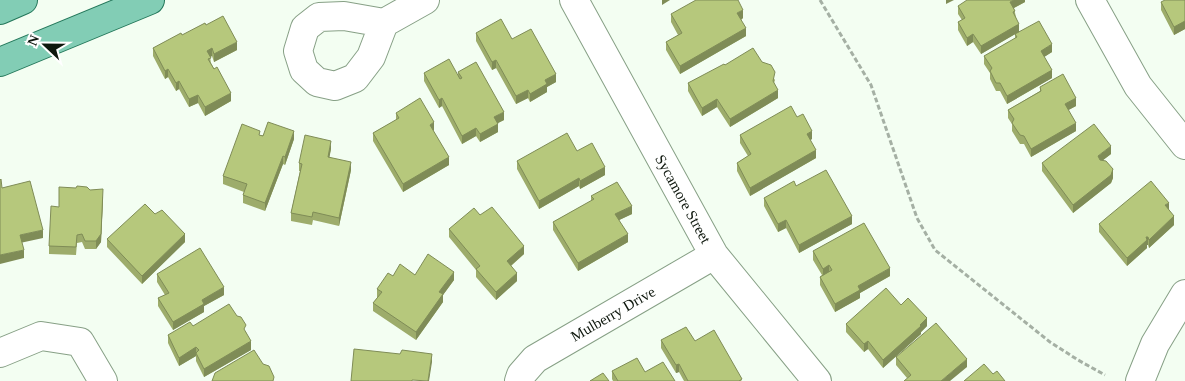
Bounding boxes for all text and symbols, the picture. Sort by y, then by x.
north arrow [20,20,70,70]
text: N [25,33,42,48]
street label: Sycamore Street [652,152,714,247]
street label: Mulberry Drive [568,283,658,345]

